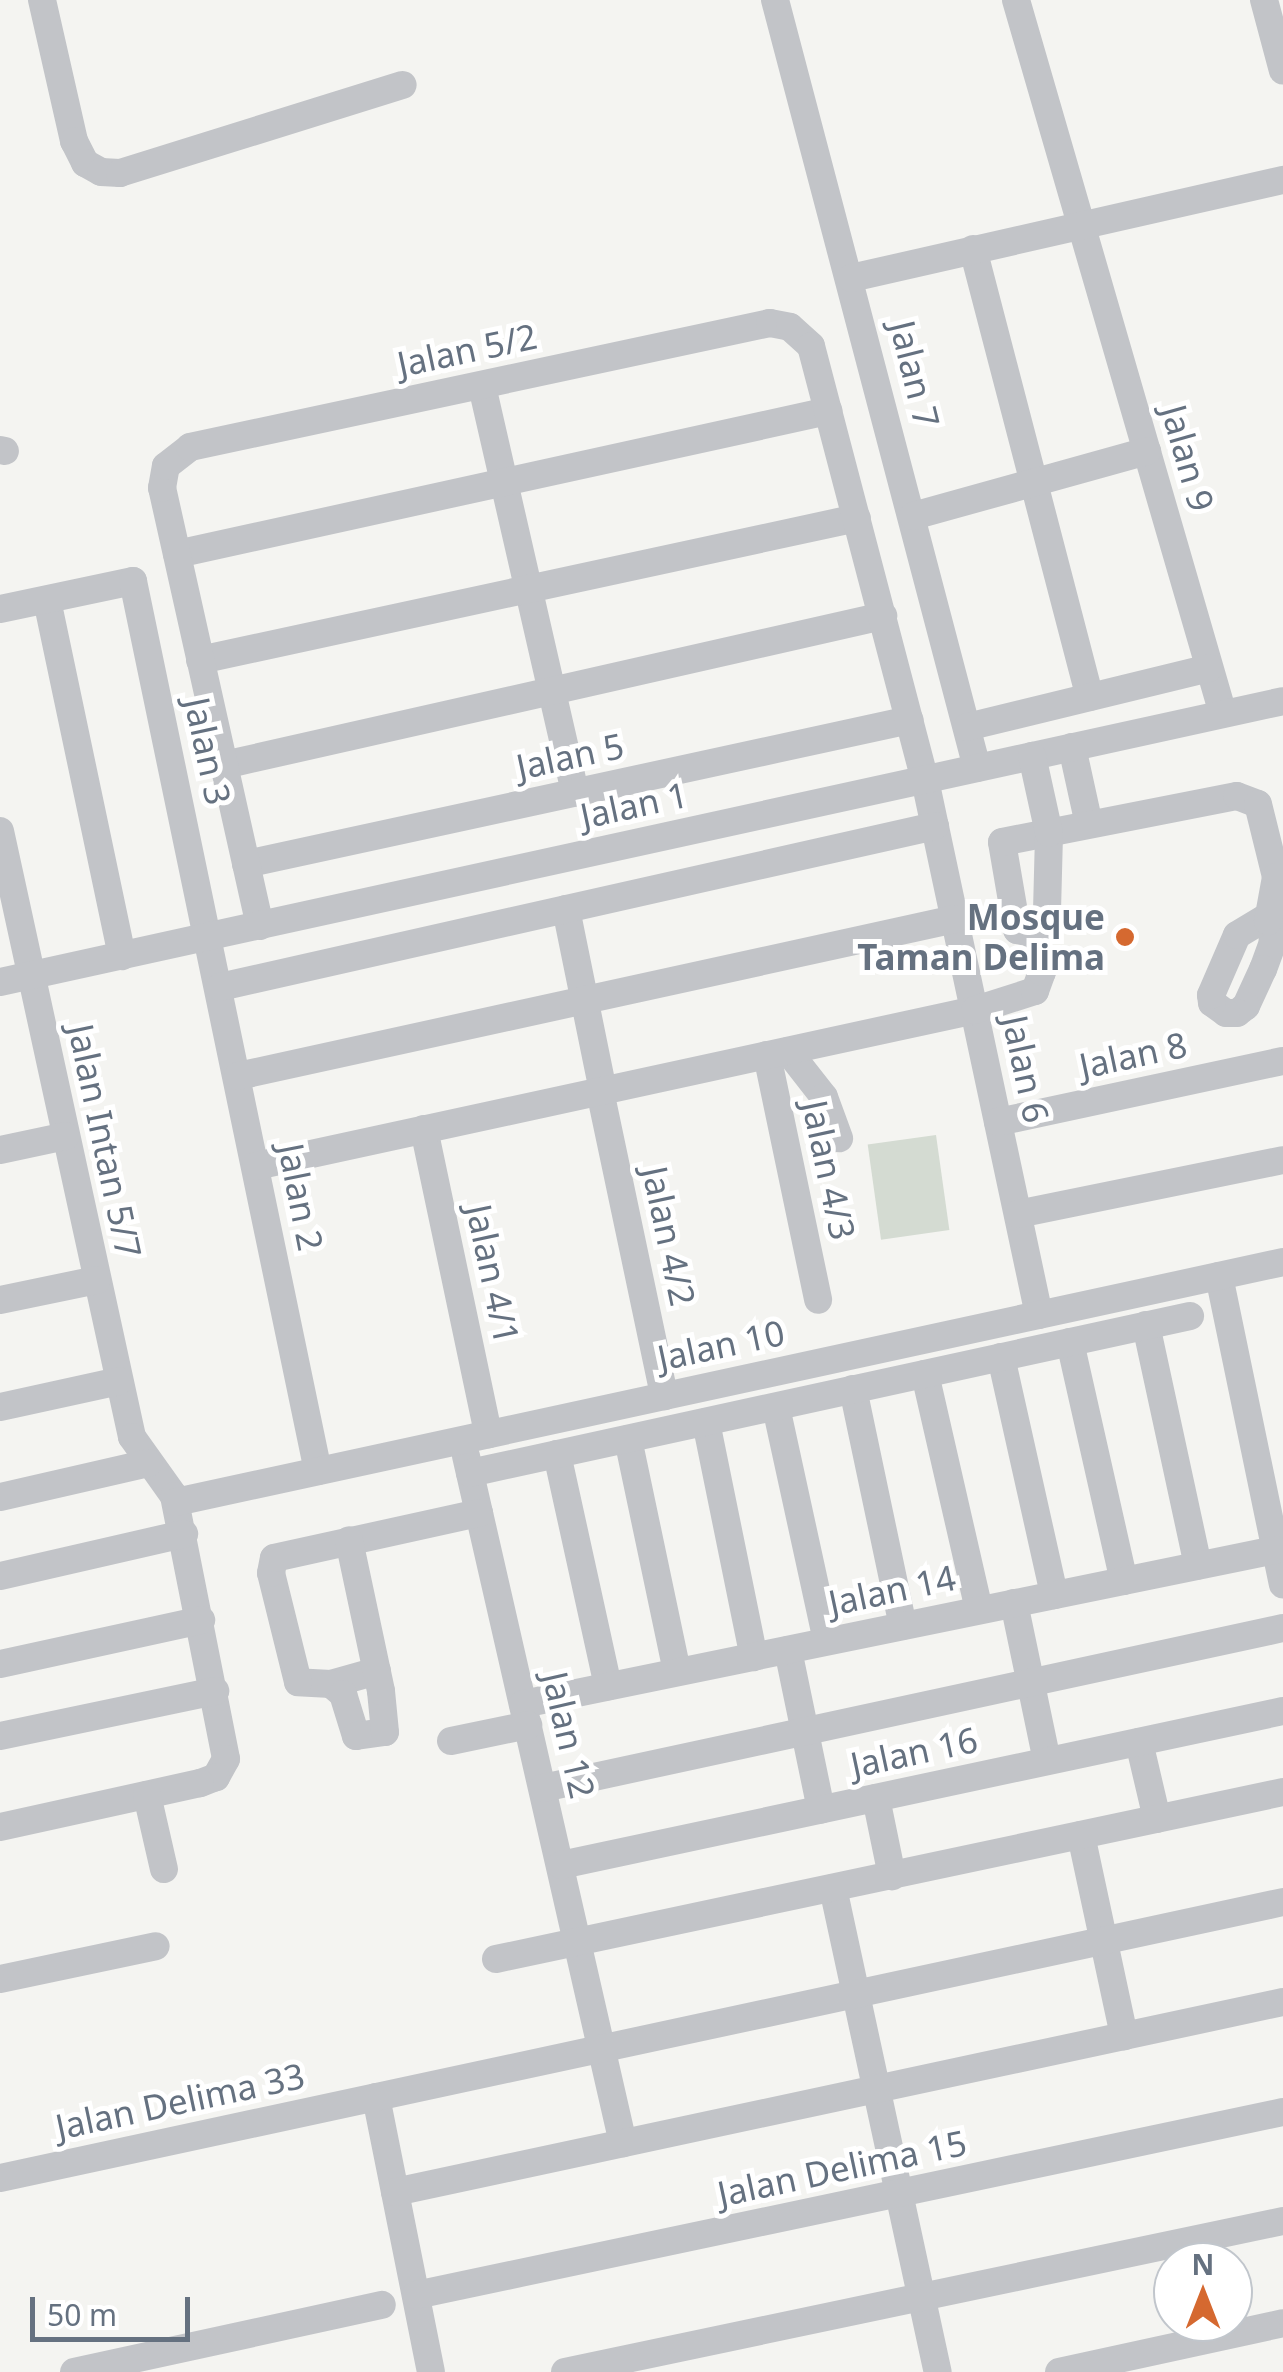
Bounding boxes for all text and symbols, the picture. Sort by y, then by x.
street label: Jalan 5/2 [393,315,541,385]
street label: Jalan 7 [881,316,949,432]
street label: Jalan 9 [1153,400,1223,516]
street label: Jalan 3 [176,694,240,808]
street label: Jalan 5 [513,724,627,788]
street label: Jalan 1 [577,773,691,837]
place label: Mosque Taman Delima [857,896,1105,978]
marker: Mosque Taman Delima [1114,926,1136,948]
street label: Jalan 6 [994,1012,1058,1126]
street label: Jalan Intan 5/7 [60,1020,150,1262]
street label: Jalan 8 [1076,1023,1190,1087]
street label: Jalan 4/3 [794,1096,864,1244]
street label: Jalan 2 [270,1140,332,1254]
street label: Jalan 4/2 [634,1162,704,1310]
street label: Jalan 4/1 [458,1200,528,1348]
street label: Jalan 10 [654,1311,788,1379]
street label: Jalan 14 [825,1556,959,1624]
street label: Jalan 12 [534,1668,604,1802]
street label: Jalan 16 [847,1718,981,1786]
street label: Jalan Delima 33 [52,2054,308,2148]
street label: Jalan Delima 15 [714,2121,970,2215]
north arrow [1153,2242,1253,2342]
text: N [1192,2245,1214,2283]
scale bar [35,2277,195,2339]
text: 50 m [47,2294,117,2335]

